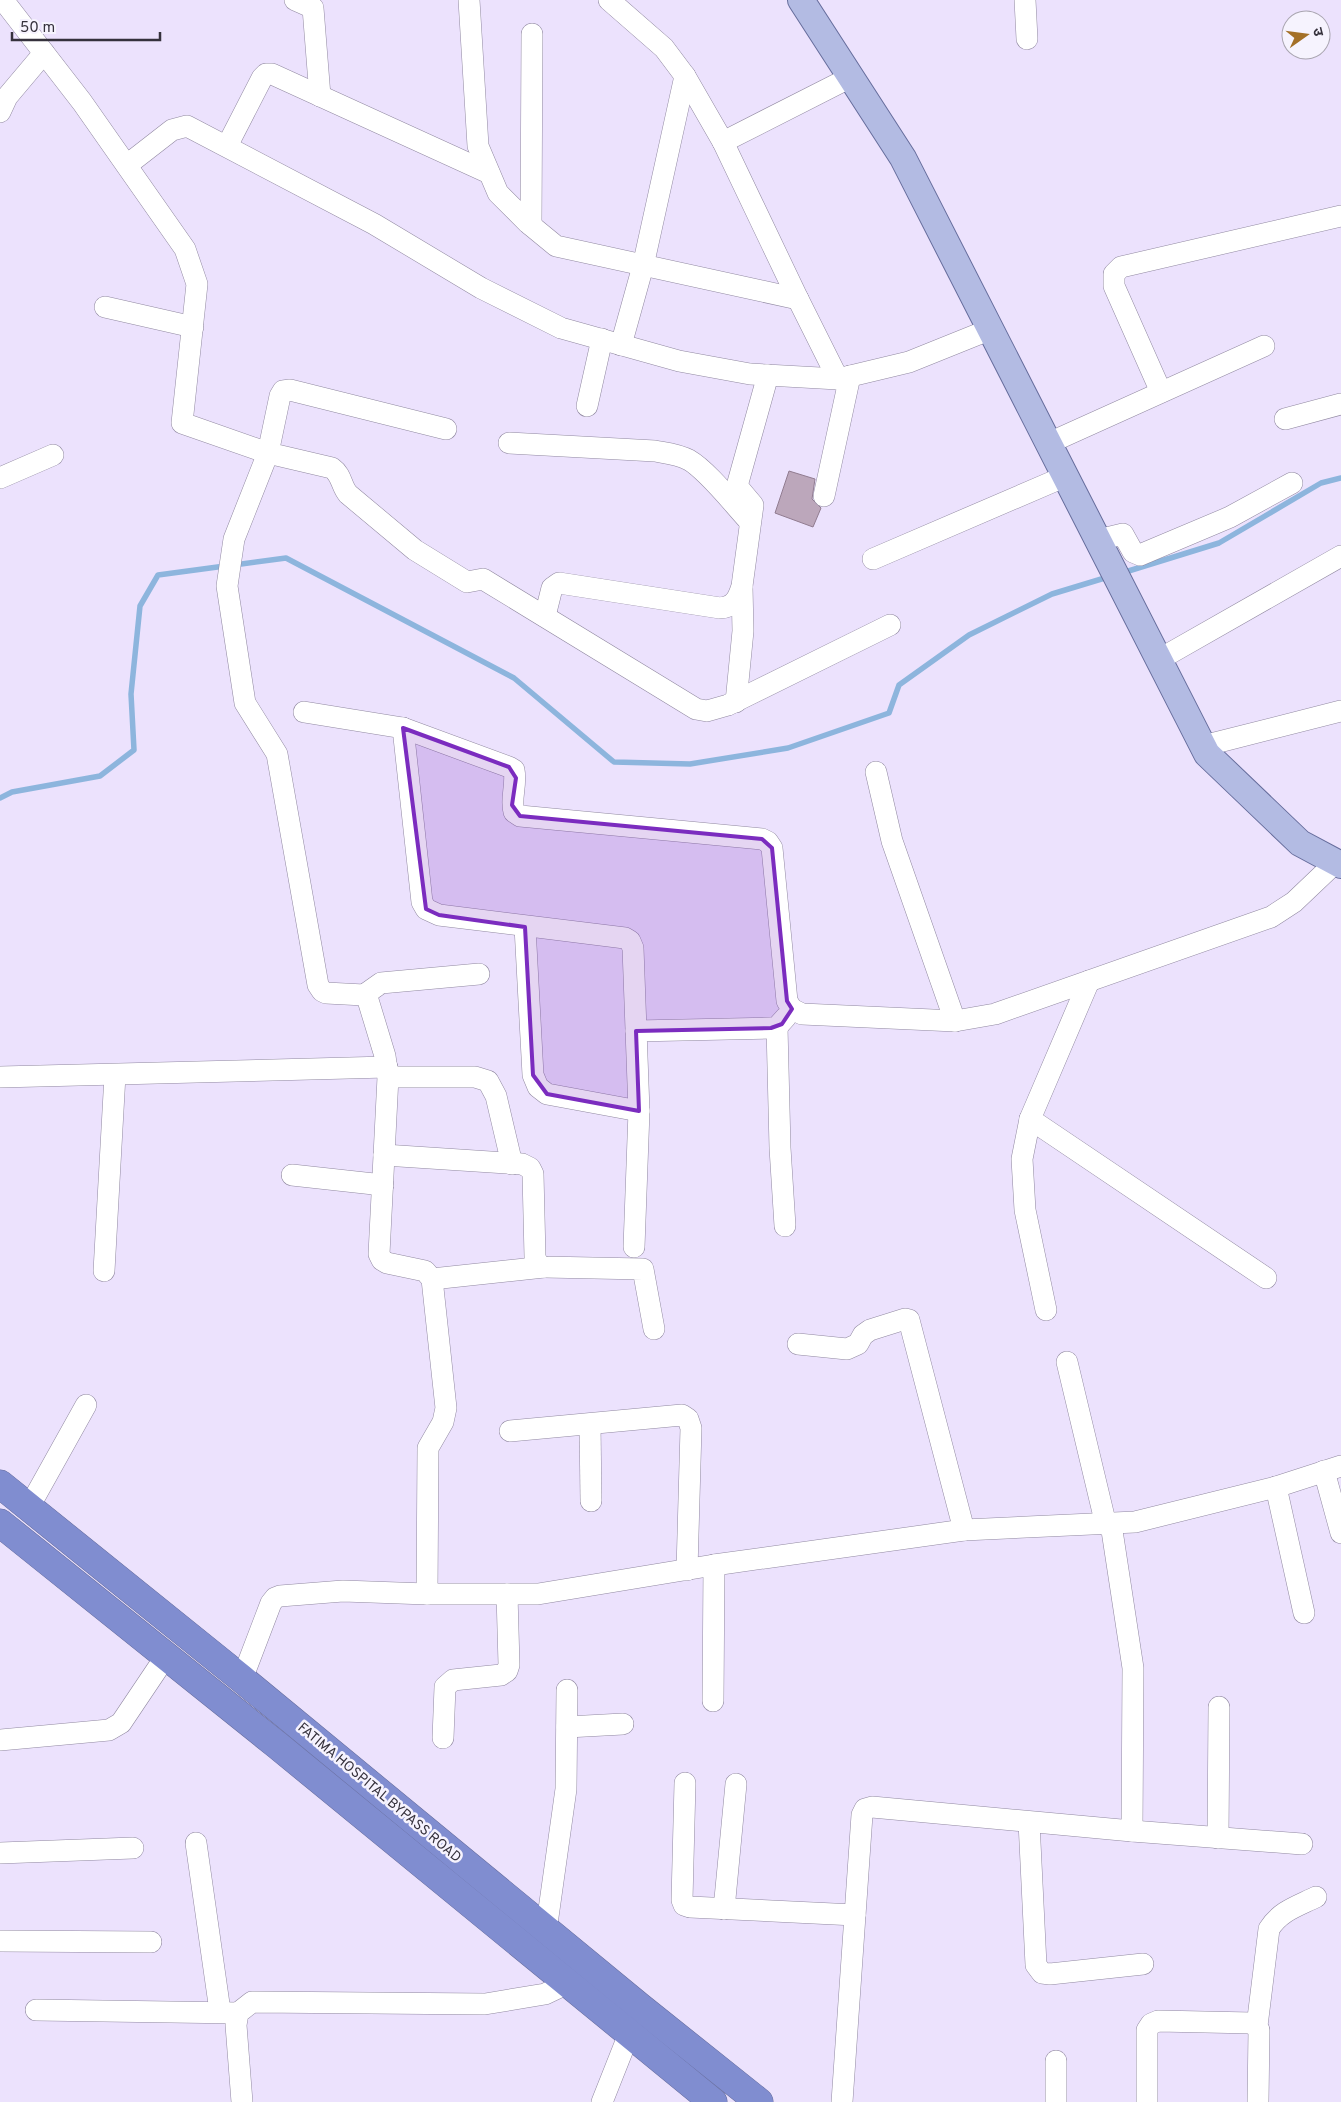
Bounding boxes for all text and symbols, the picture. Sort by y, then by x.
scale bar [12,10,160,42]
north arrow [1281,10,1331,60]
text: 50 m [20,19,55,38]
text: उ [1308,26,1327,39]
street label: FATIMA HOSPITAL BYPASS ROAD [294,1720,464,1866]

